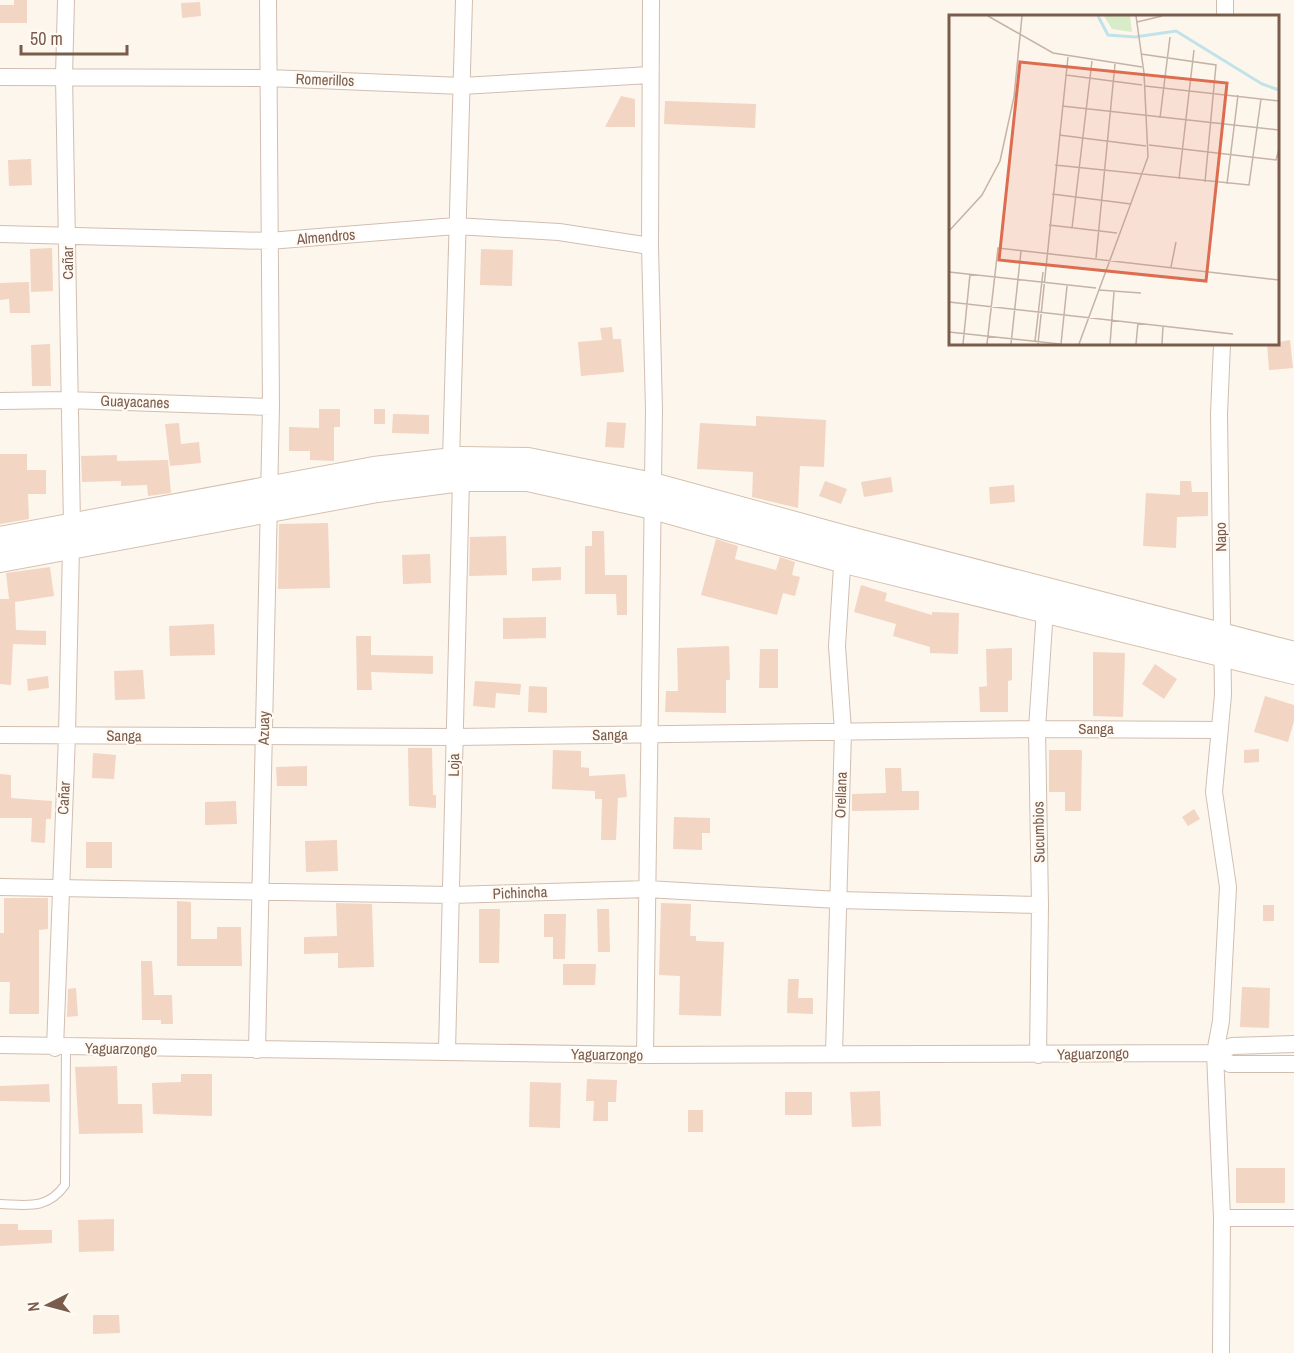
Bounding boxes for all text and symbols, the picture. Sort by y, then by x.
inset map [949,15,1279,345]
scale bar [21,18,128,56]
text: 50 m [30,26,63,51]
street label: Romerillos [295,68,355,91]
street label: Almendros [295,223,356,250]
street label: Cañar [57,246,78,280]
street label: Guayacanes [100,390,170,413]
street label: Napo [1210,522,1231,552]
street label: Azuay [253,710,274,746]
street label: Sanga [1078,718,1114,739]
street label: Sanga [592,724,628,745]
street label: Sanga [106,725,142,746]
street label: Loja [443,753,464,777]
street label: Orellana [829,771,852,819]
street label: Cañar [52,781,75,815]
street label: Sucumbios [1027,801,1050,863]
street label: Pichincha [492,881,548,904]
street label: Yaguarzongo [85,1037,157,1060]
street label: Yaguarzongo [1057,1042,1129,1065]
street label: Yaguarzongo [571,1043,643,1066]
north arrow [18,1275,78,1335]
text: N [22,1301,45,1312]

